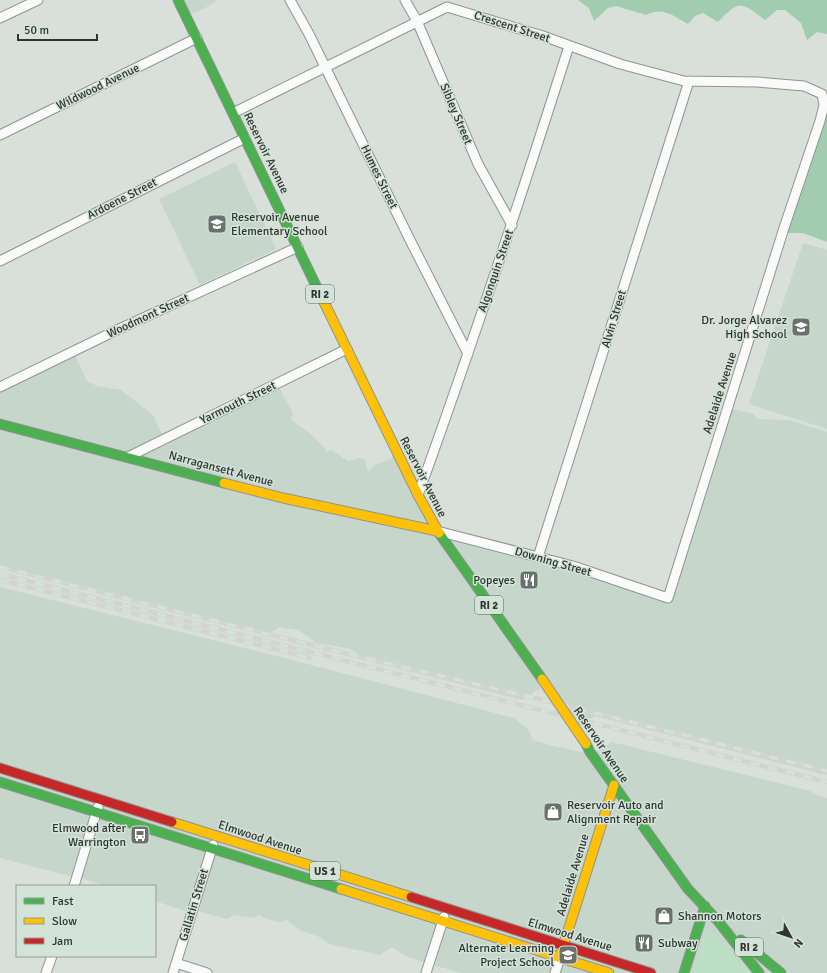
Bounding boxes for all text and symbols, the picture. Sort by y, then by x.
street label: Crescent Street [472,8,552,46]
scale bar [18,16,97,42]
text: 50 m [24,23,49,38]
street label: Wildwood Avenue [54,60,142,114]
street label: Sibley Street [436,81,476,147]
street label: Reservoir Avenue [240,110,292,196]
street label: Humes Street [357,143,401,211]
street label: Ardoene Street [84,175,160,223]
place label: Reservoir Avenue Elementary School [231,210,328,239]
school or university icon: Reservoir Avenue Elementary School [206,213,228,235]
street label: Algonquin Street [475,228,517,314]
road number: RI 2 [306,285,334,303]
street label: Alvin Street [598,288,630,350]
street label: Woodmont Street [104,290,192,342]
place label: Dr. Jorge Alvarez High School [701,313,787,342]
school or university icon: Dr. Jorge Alvarez High School [790,316,812,338]
street label: Adelaide Avenue [700,350,740,436]
street label: Yarmouth Street [197,378,279,428]
street label: Reservoir Avenue [396,434,450,520]
street label: Narragansett Avenue [167,448,275,490]
street label: Downing Street [513,544,593,580]
restaurant icon: Popeyes [518,569,540,591]
place label: Popeyes [473,573,515,588]
road number: RI 2 [475,596,503,614]
street label: Reservoir Avenue [570,704,632,786]
place label: Reservoir Auto and Alignment Repair [567,798,664,827]
shop icon: Reservoir Auto and Alignment Repair [542,801,564,823]
street label: Elmwood Avenue [216,817,304,859]
place label: Elmwood after Warrington [52,821,127,850]
bus stop icon: Elmwood after Warrington [129,824,151,846]
street label: Adelaide Avenue [553,832,593,918]
road number: US 1 [310,862,340,880]
street label: Gallatin Street [176,867,212,943]
legend [16,885,156,957]
text: Fast [52,894,73,909]
shop icon: Shannon Motors [653,905,675,927]
place label: Shannon Motors [678,909,762,924]
text: Slow [52,914,77,929]
street label: Elmwood Avenue [526,915,614,955]
north arrow [771,917,811,957]
restaurant icon: Subway [633,932,655,954]
text: Jam [52,934,73,949]
place label: Subway [658,936,698,951]
text: N [791,936,806,950]
road number: RI 2 [735,938,763,956]
place label: Alternate Learning Project School [459,941,554,970]
school or university icon: Alternate Learning Project School [557,944,579,966]

